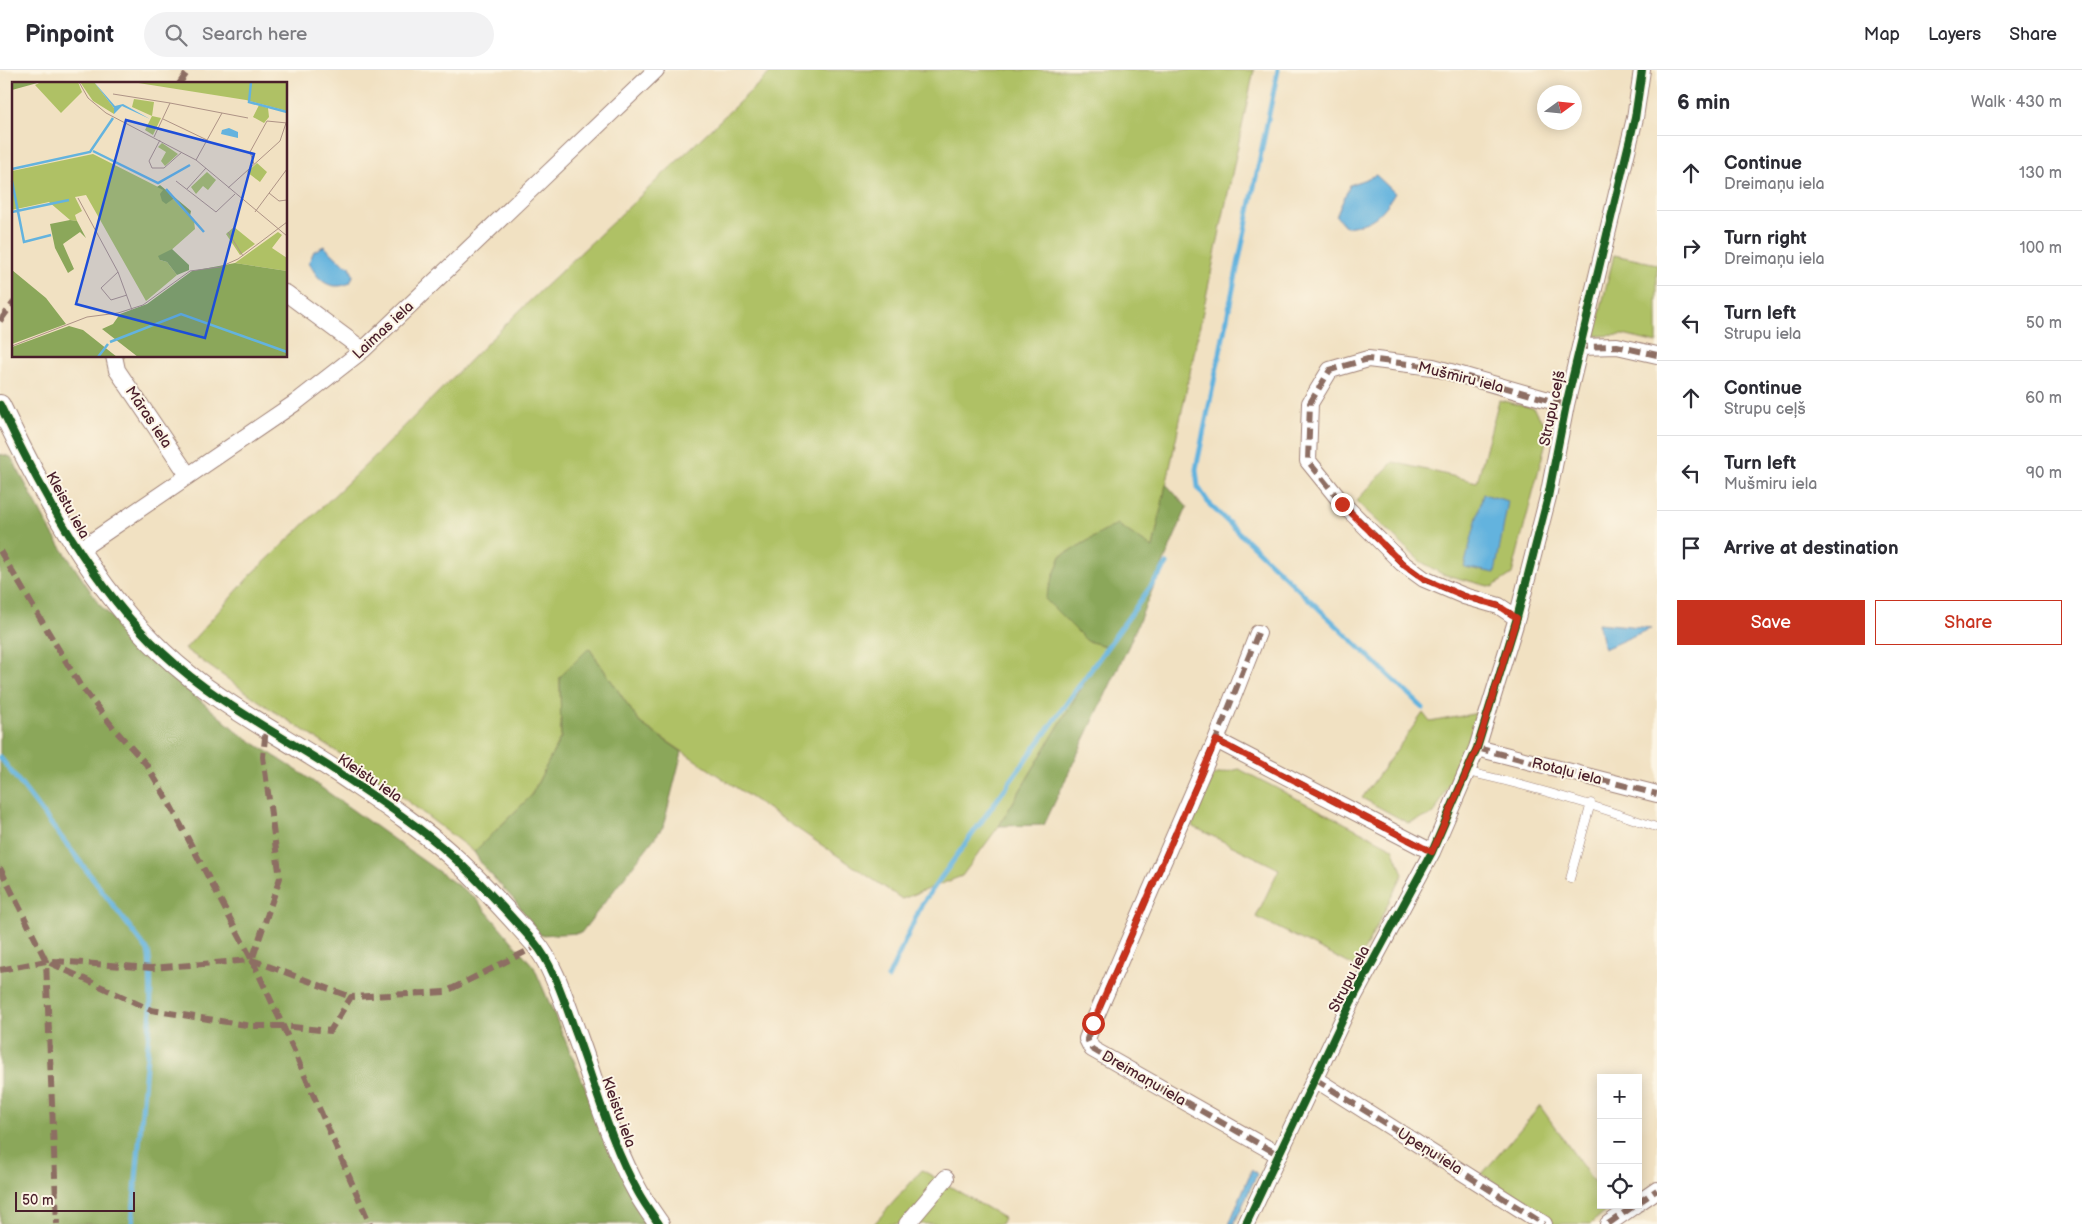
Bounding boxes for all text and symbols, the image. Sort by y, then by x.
search box [144,12,494,57]
text: Pinpoint [25,20,114,49]
icon: search [162,21,190,49]
text: Search here [202,23,307,46]
text: Map [1864,24,1900,45]
text: Layers [1928,24,1981,45]
text: Share [2009,24,2057,45]
inset map [12,82,288,358]
north arrow [1537,85,1582,130]
text: 6 min [1677,90,1730,115]
text: Walk · 430 m [1971,93,2062,112]
text: Continue [1724,152,1802,175]
icon: ahead [1677,159,1705,187]
text: 130 m [2019,164,2062,183]
text: Dreimaņu iela [1724,175,1825,194]
text: Turn right [1724,227,1807,250]
icon: right [1677,234,1705,262]
text: 100 m [2019,239,2062,258]
text: Dreimaņu iela [1724,250,1825,269]
street label: Laimas iela [349,297,418,363]
text: Turn left [1724,302,1796,325]
icon: left [1677,309,1705,337]
text: 50 m [2026,314,2062,333]
text: Strupu iela [1724,325,1801,344]
street label: Mušmiru iela [1416,358,1506,397]
street label: Strupu ceļš [1535,369,1570,448]
text: Continue [1724,377,1802,400]
street label: Māras iela [121,383,176,452]
icon: ahead [1677,384,1705,412]
text: 60 m [2025,389,2062,408]
text: Strupu ceļš [1724,400,1806,419]
text: Turn left [1724,452,1796,475]
icon: left [1677,459,1705,487]
text: 90 m [2026,464,2062,483]
street label: Kleistu iela [41,468,94,542]
text: Mušmiru iela [1724,475,1817,494]
route end [1331,493,1354,516]
icon: arrive [1677,534,1705,562]
text: Arrive at destination [1724,537,1899,560]
button: Save [1677,600,1865,645]
button: Share [1875,600,2062,645]
street label: Kleistu iela [334,750,406,807]
street label: Rotaļu iela [1530,754,1604,789]
street label: Strupu iela [1325,943,1374,1016]
route start [1082,1012,1105,1035]
street label: Dreimaņu iela [1098,1047,1189,1110]
street label: Kleistu iela [597,1074,640,1150]
map controls [1597,1074,1642,1209]
button: + [1597,1074,1642,1119]
button: − [1597,1119,1642,1164]
street label: Upeņu iela [1394,1124,1466,1179]
button: locate [1597,1164,1642,1209]
scale bar [15,1189,135,1212]
text: 50 m [22,1192,54,1209]

